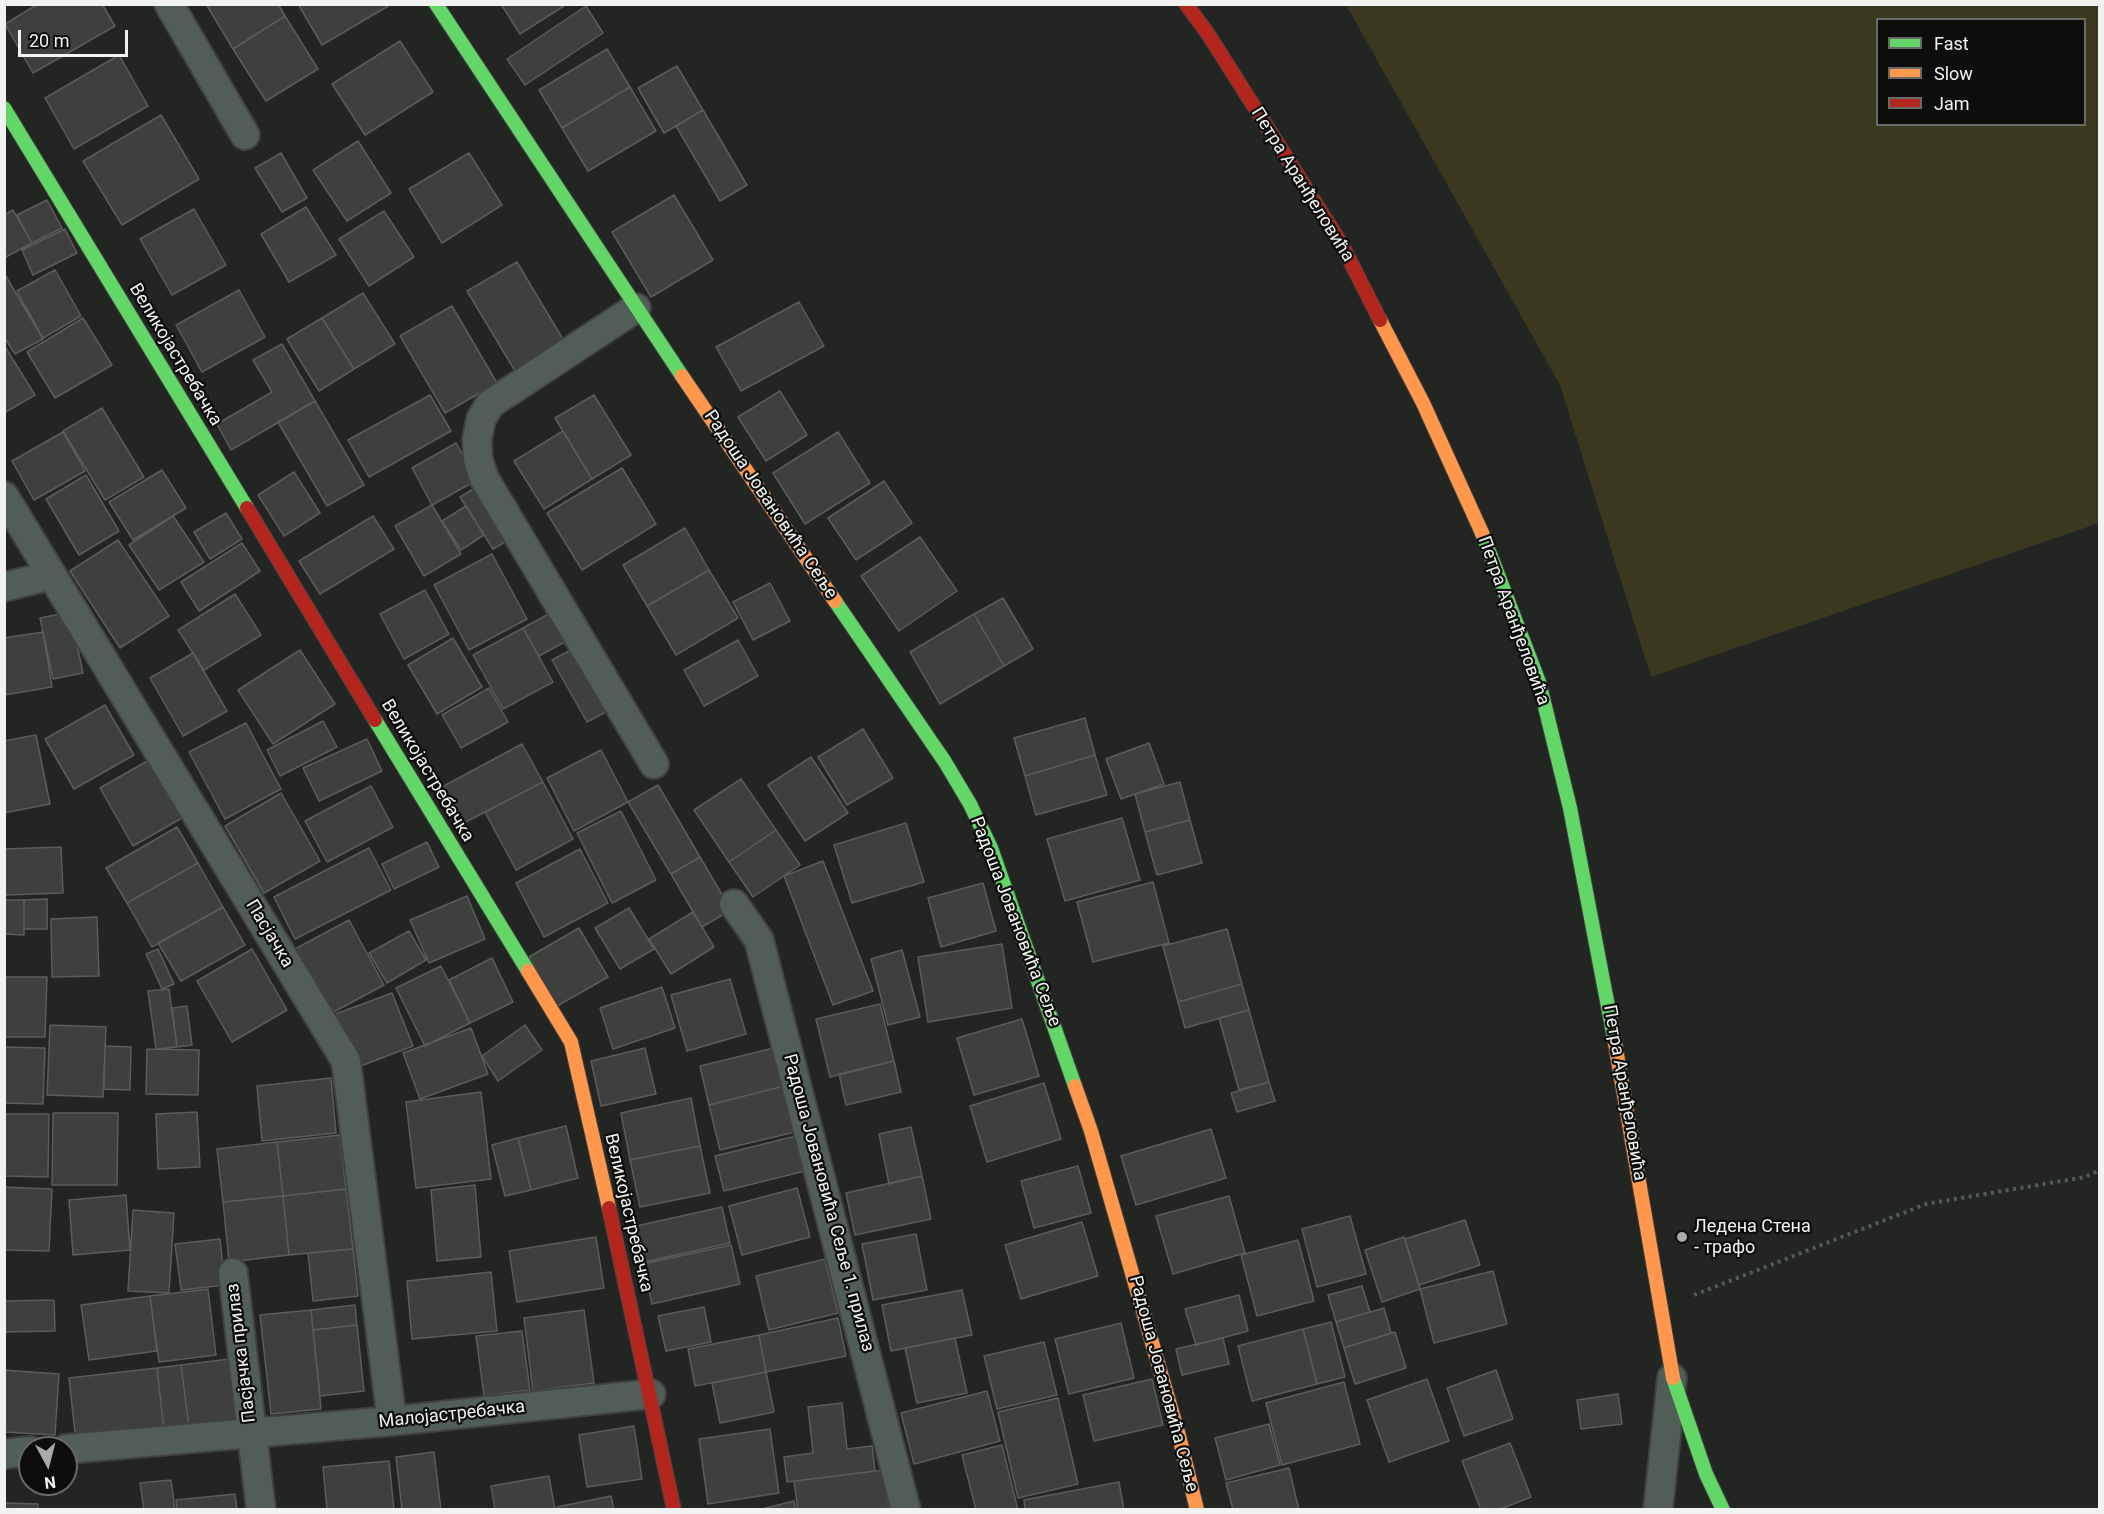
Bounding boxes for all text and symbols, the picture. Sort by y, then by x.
scale bar [21,18,130,56]
legend [1876,18,2086,126]
text: 20 m [29,30,69,51]
text: Fast [1934,33,1969,54]
text: Slow [1934,63,1973,84]
text: Jam [1934,93,1970,114]
street label: Петра Аранђеловића [1246,104,1358,266]
street label: Великојастребачка [124,280,226,430]
street label: Радоша Јовановића Сеље [699,406,841,604]
street label: Петра Аранђеловића [1472,534,1554,708]
street label: Великојастребачка [376,696,478,846]
street label: Радоша Јовановића Сеље [965,814,1065,1030]
street label: Пасјачка [240,896,298,972]
street label: Петра Аранђеловића [1598,1003,1650,1183]
street label: Радоша Јовановића Сеље 1. прилаз [778,1052,878,1354]
street label: Великојастребачка [599,1132,657,1294]
place label: Ледена Стена - трафо [1694,1216,1811,1258]
marker: Ледена Стена - трафо [1675,1230,1689,1244]
street label: Радоша Јовановића Сеље [1124,1273,1202,1495]
street label: Пасјачка прилаз [223,1282,261,1424]
street label: Малојастребачка [378,1397,526,1433]
north arrow [18,1436,78,1496]
text: N [43,1472,57,1492]

